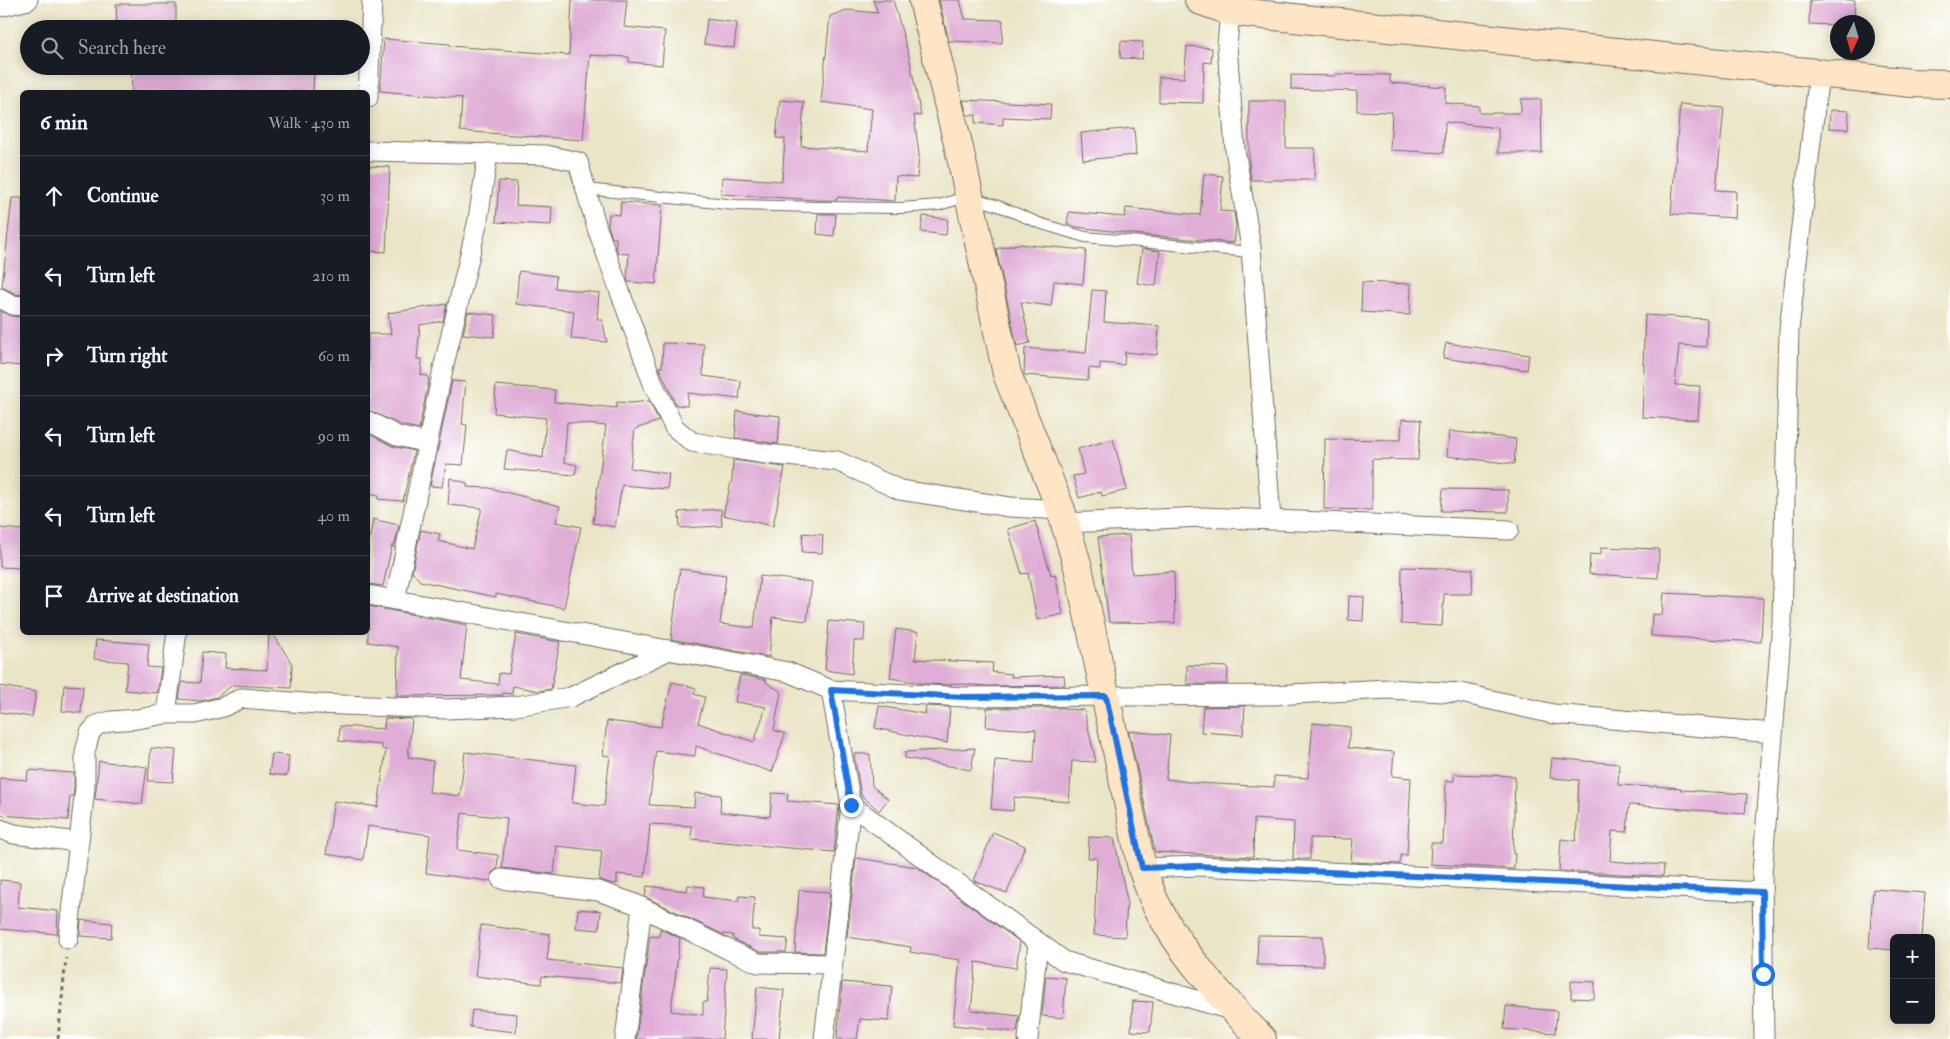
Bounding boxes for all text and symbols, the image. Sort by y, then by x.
north arrow [1830,15,1875,60]
search box [20,20,370,75]
icon: search [38,34,66,62]
text: Search here [78,36,166,60]
text: 6 min [40,109,88,136]
text: Walk · 430 m [268,113,350,133]
icon: ahead [40,182,68,210]
text: Continue [87,184,158,208]
text: 30 m [320,186,350,206]
icon: left [40,262,68,290]
text: Turn left [87,264,155,288]
text: 210 m [312,266,350,286]
icon: right [40,342,68,370]
text: Turn right [87,344,167,368]
text: 60 m [318,346,350,366]
icon: left [40,422,68,450]
text: Turn left [87,424,155,448]
text: 90 m [318,426,350,446]
icon: left [40,502,68,530]
text: Turn left [87,504,155,528]
text: 40 m [317,506,350,526]
icon: arrive [40,582,68,610]
text: Arrive at destination [87,584,239,608]
route end [840,794,863,817]
map controls [1890,934,1935,1024]
button: + [1890,934,1935,979]
route start [1752,963,1775,986]
button: − [1890,979,1935,1024]

